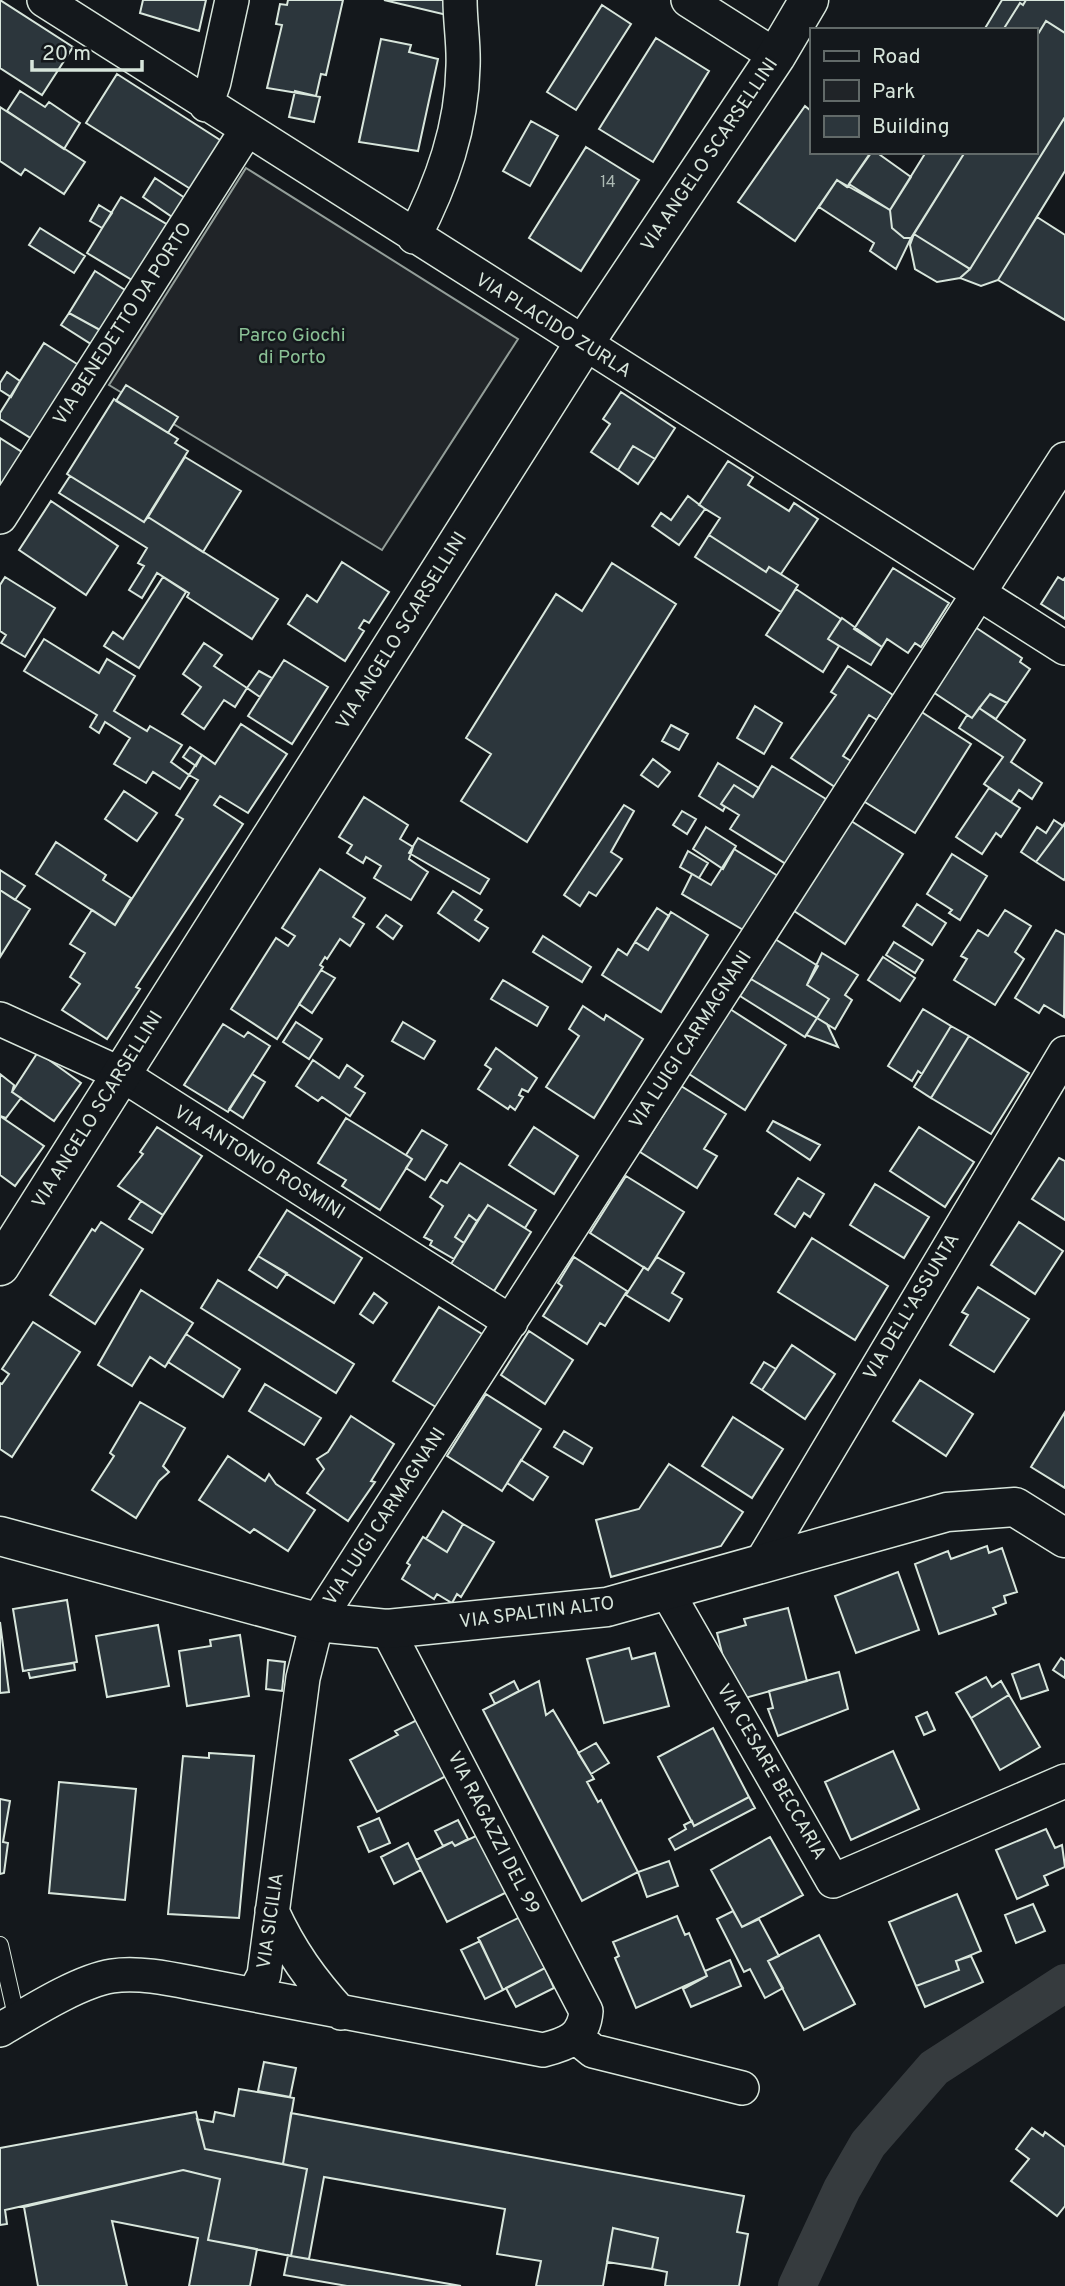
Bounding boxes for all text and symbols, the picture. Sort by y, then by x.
scale bar [32,28,142,72]
legend [810,28,1037,154]
text: 20 m [42,41,91,68]
text: Road [872,44,921,71]
street label: VIA ANGELO SCARSELLINI [636,54,784,256]
text: Park [872,79,915,106]
text: Building [872,114,950,141]
house number: 14 [600,173,616,193]
street label: VIA BENEDETTO DA PORTO [48,218,198,430]
street label: VIA PLACIDO ZURLA [470,268,636,384]
park label: Parco Giochi di Porto [238,324,346,370]
street label: VIA ANGELO SCARSELLINI [331,528,473,734]
street label: VIA LUIGI CARMAGNANI [625,947,757,1133]
street label: VIA ANGELO SCARSELLINI [27,1007,169,1213]
street label: VIA ANTONIO ROSMINI [169,1101,349,1225]
street label: VIA DELL'ASSUNTA [859,1229,965,1385]
street label: VIA LUIGI CARMAGNANI [319,1424,451,1610]
street label: VIA SPALTIN ALTO [458,1592,616,1634]
street label: VIA CESARE BECCARIA [711,1680,831,1864]
street label: VIA RAGAZZI DEL 99 [441,1747,545,1919]
street label: VIA SICILIA [252,1871,290,1971]

